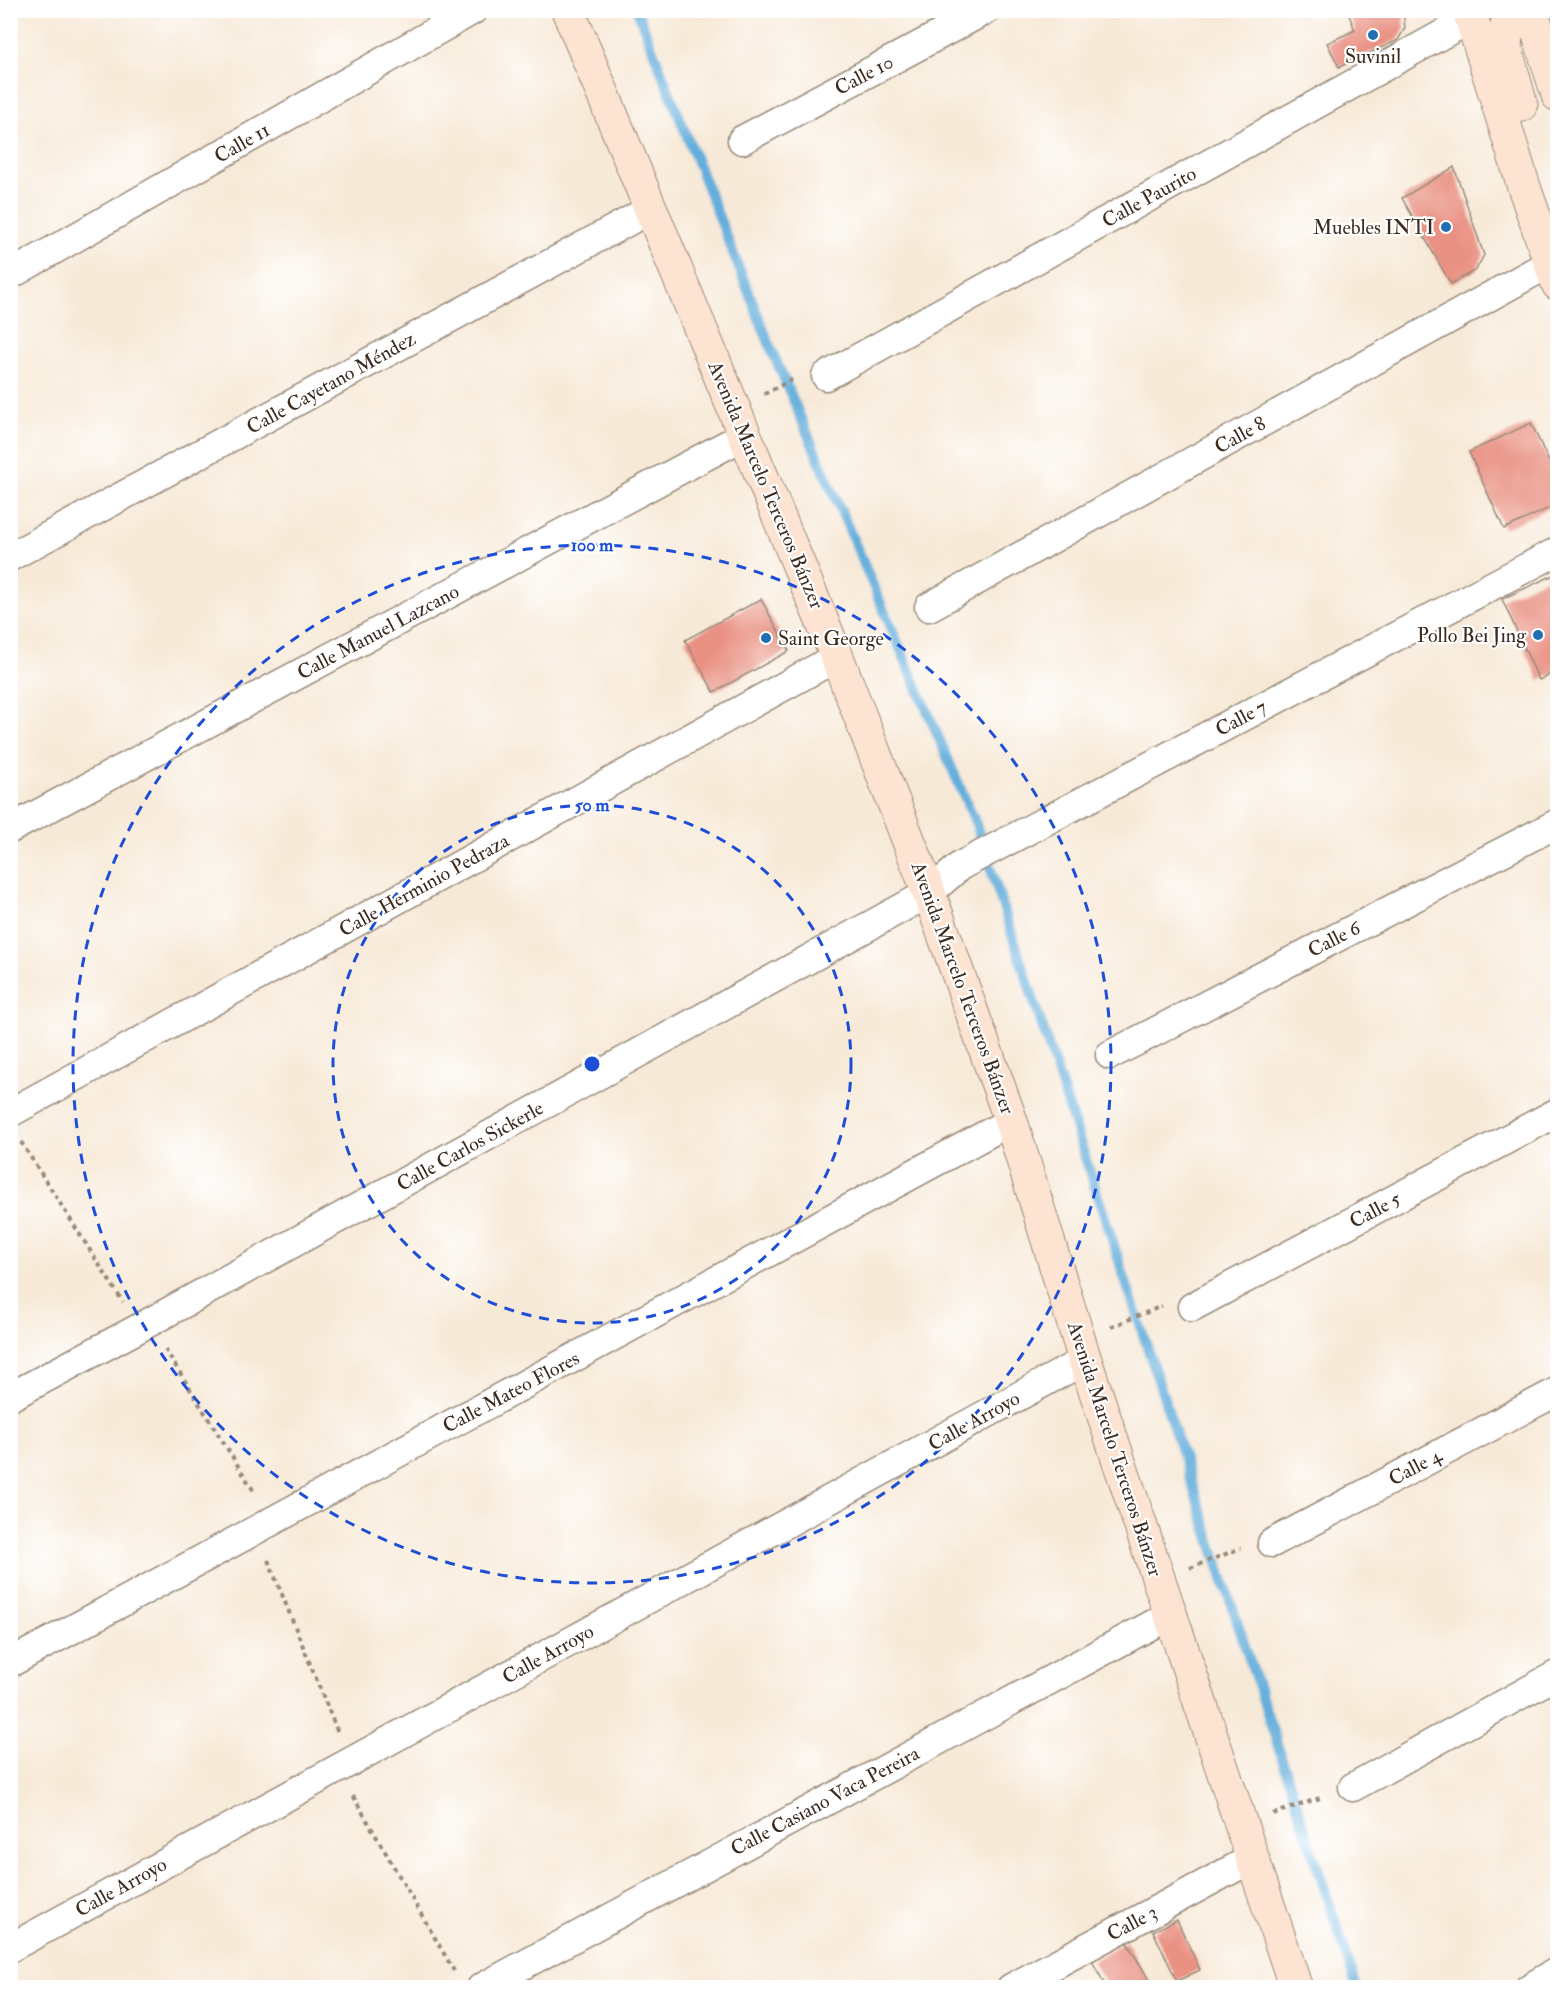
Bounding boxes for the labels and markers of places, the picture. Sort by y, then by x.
marker: Suvinil [1366,28,1380,42]
place label: Suvinil [1345,44,1401,69]
place label: Muebles INTI [1313,215,1434,240]
marker: Muebles INTI [1439,220,1453,234]
place label: Pollo Bei Jing [1417,623,1527,648]
place label: Saint George [778,626,884,651]
marker: Pollo Bei Jing [1531,628,1545,642]
marker: Saint George [759,631,773,645]
centre of rings [582,1054,602,1074]

